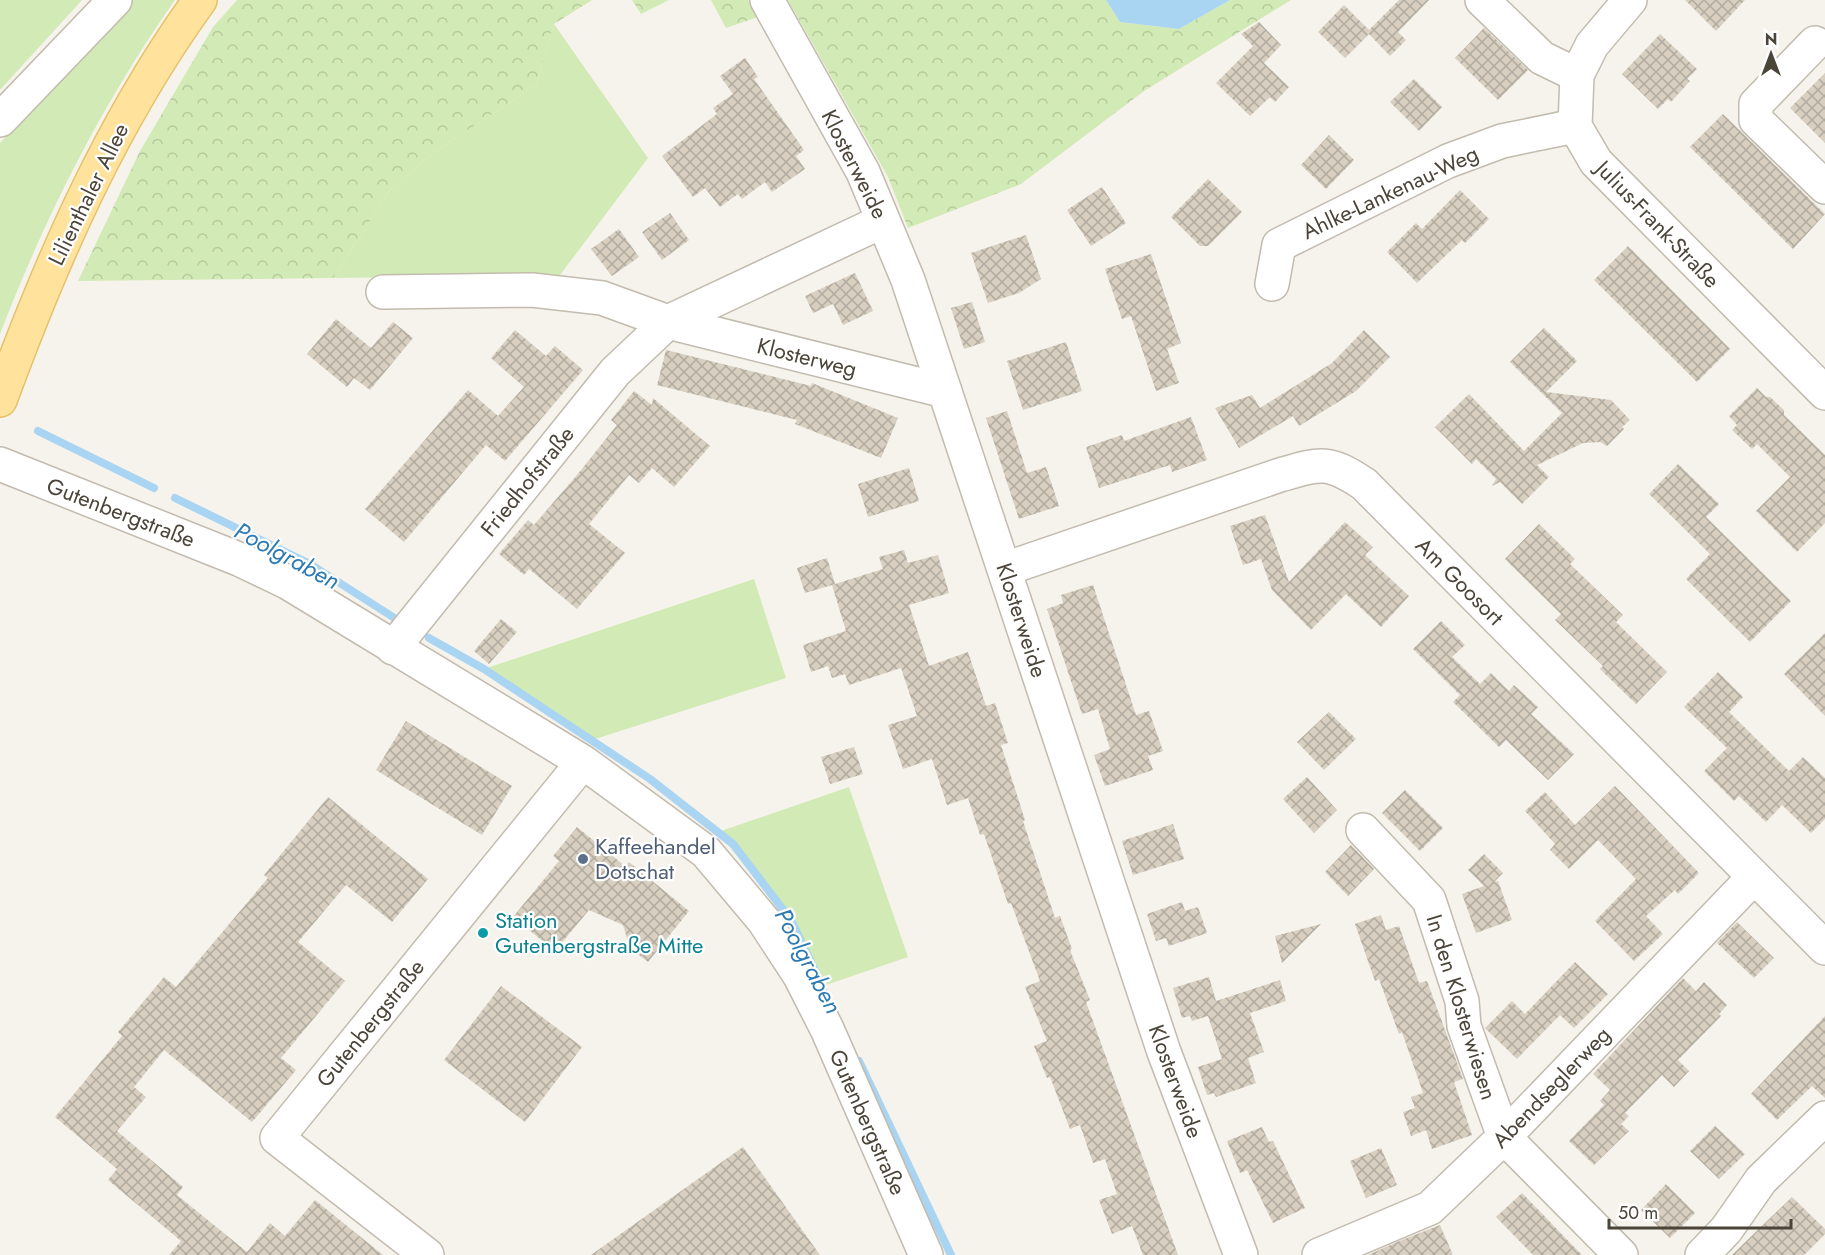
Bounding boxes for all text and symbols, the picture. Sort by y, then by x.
north arrow [1741,24,1801,84]
text: N [1765,28,1777,51]
street label: Klosterweide [814,104,896,224]
street label: Lilienthaler Allee [40,118,136,270]
street label: Ahlke-Lankenau-Weg [1297,137,1483,247]
street label: Julius-Frank-Straße [1587,151,1727,295]
street label: Klosterweg [754,329,860,385]
street label: Friedhofstraße [473,419,581,543]
street label: Gutenbergstraße [42,469,200,555]
water label: Poolgraben [228,513,346,598]
street label: Am Goosort [1409,530,1512,633]
street label: Klosterweide [988,559,1056,681]
place label: Kaffeehandel Dotschat [595,830,716,887]
marker: Kaffeehandel Dotschat [576,852,590,866]
water label: Poolgraben [766,902,851,1020]
place label: Station Gutenbergstraße Mitte [495,904,703,961]
street label: In den Klosterwiesen [1419,910,1505,1104]
marker: Station Gutenbergstraße Mitte [476,926,490,940]
street label: Gutenbergstraße [308,952,432,1094]
street label: Abendseglerweg [1485,1019,1617,1155]
street label: Klosterweide [1141,1020,1211,1142]
street label: Gutenbergstraße [822,1044,914,1200]
scale bar [1609,1192,1790,1230]
text: 50 m [1618,1200,1658,1226]

